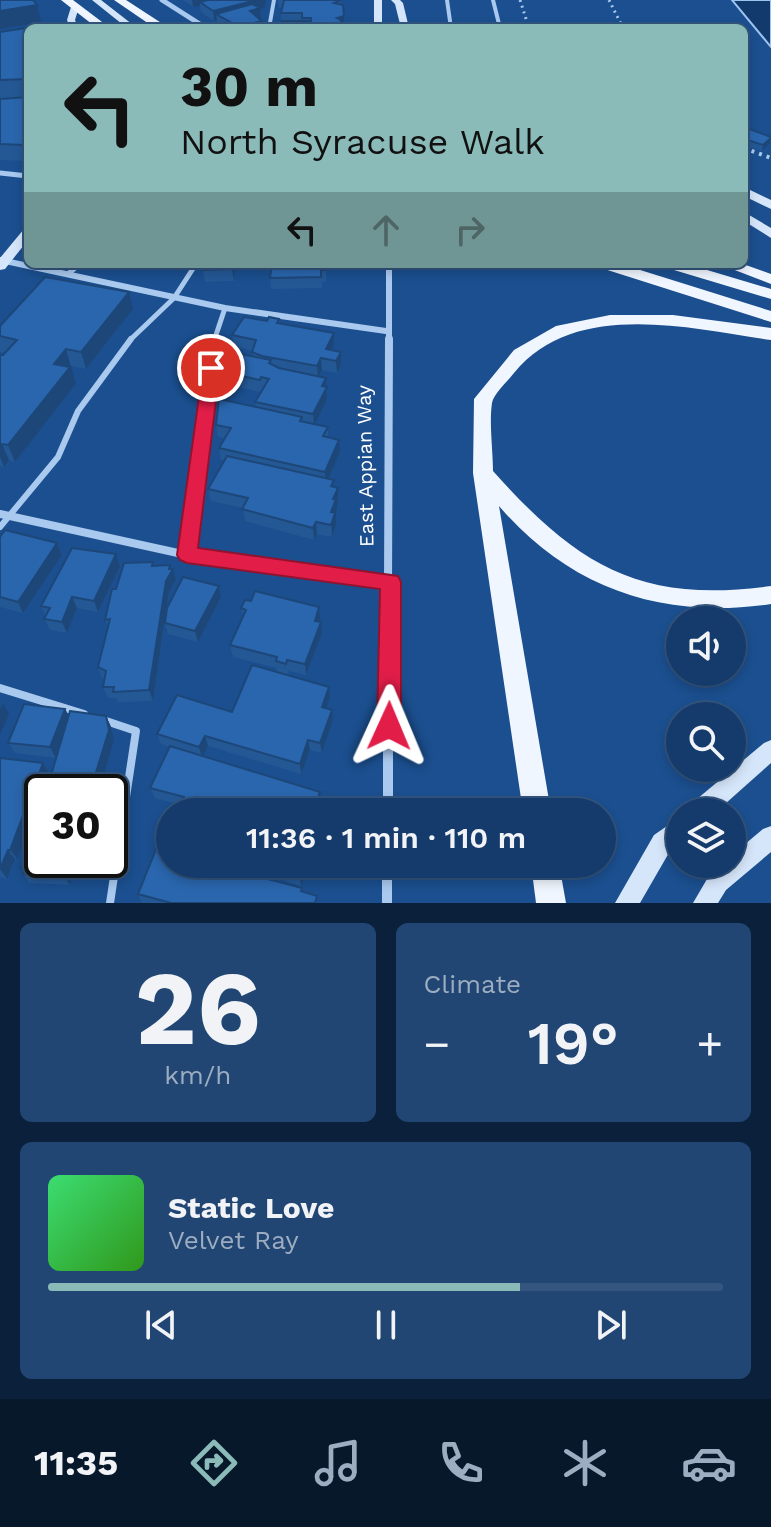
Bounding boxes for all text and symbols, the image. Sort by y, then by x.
text: 30 m [180,54,318,120]
icon: left [48,56,152,160]
text: North Syracuse Walk [180,121,545,163]
icon: left [280,208,324,252]
icon: ahead [364,208,408,252]
icon: right [448,208,492,252]
pin [177,334,245,402]
icon: arrive [189,346,233,390]
street label: East Appian Way [352,384,378,547]
map controls [666,606,746,878]
button: sound [666,606,746,686]
position arrow [347,684,431,768]
button: search [666,702,746,782]
speed limit sign: 30 [24,774,128,878]
button: layers [666,798,746,878]
text: 11:36 · 1 min · 110 m [246,820,526,855]
text: 26 [135,947,261,1069]
text: Climate [424,969,521,999]
text: 19° [528,1008,619,1079]
text: − [424,1018,450,1070]
text: + [696,1018,723,1070]
text: km/h [164,1060,231,1090]
text: Static Love [168,1190,334,1225]
text: Velvet Ray [168,1225,299,1255]
icon: previous [139,1303,183,1347]
icon: pause [364,1303,408,1347]
icon: next [589,1303,633,1347]
icon: directions [186,1435,242,1491]
icon: music [310,1435,366,1491]
icon: phone [433,1435,489,1491]
icon: climate [557,1435,613,1491]
icon: car [681,1435,737,1491]
text: 11:35 [34,1442,118,1484]

